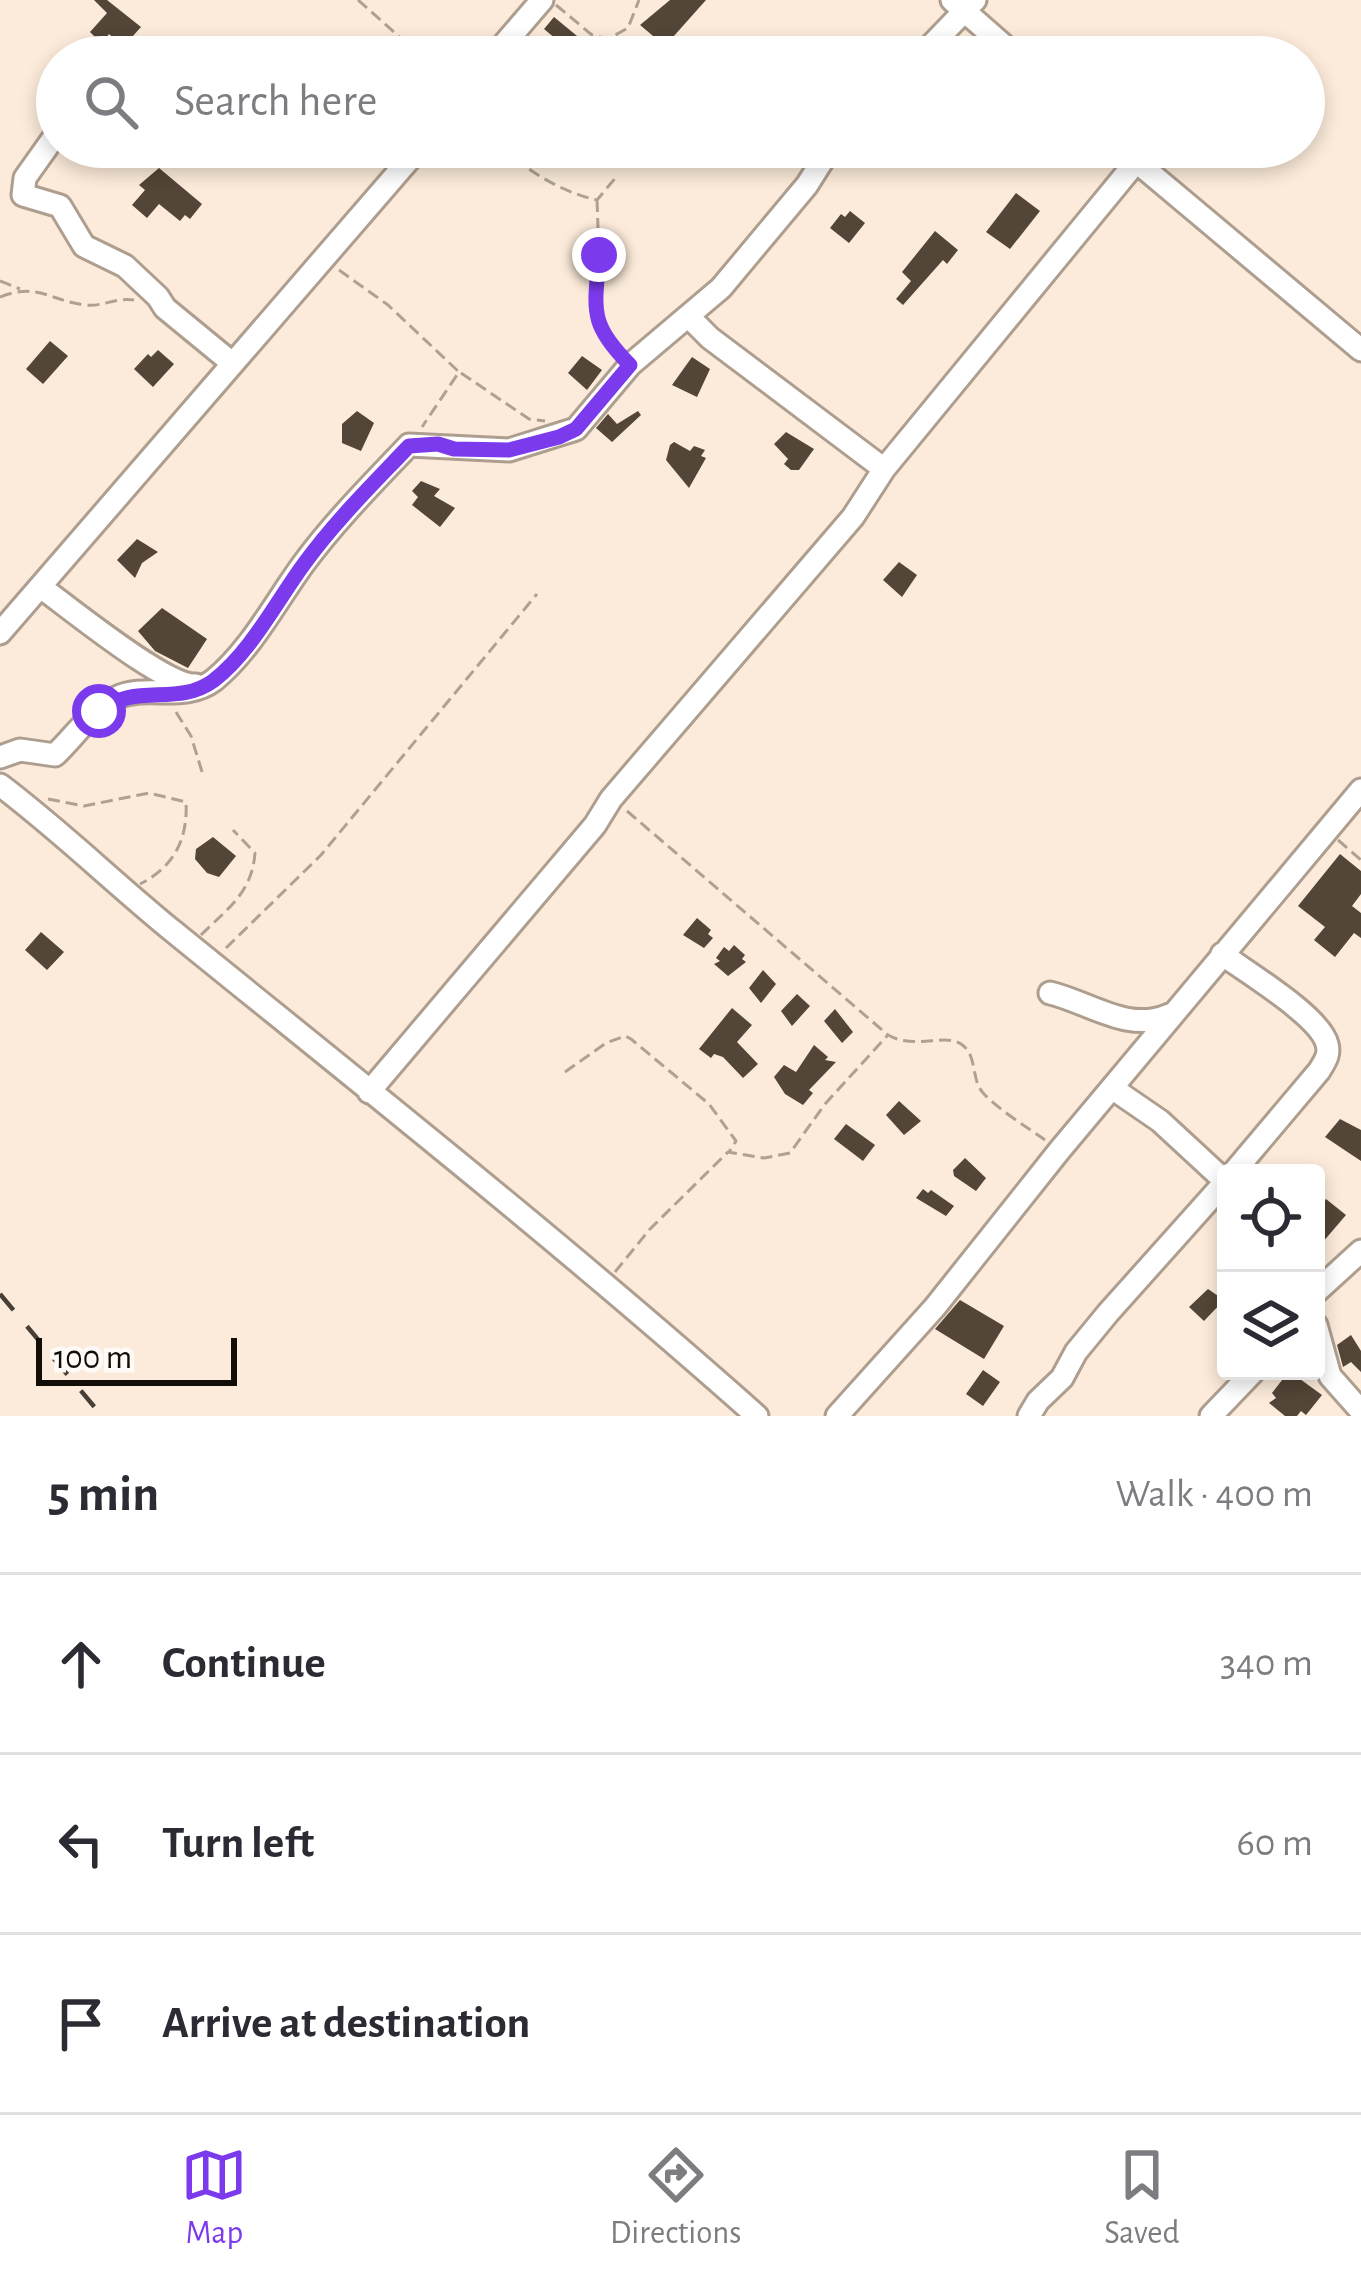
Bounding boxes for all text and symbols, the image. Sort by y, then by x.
search box [36,36,1325,168]
icon: search [78,69,144,135]
text: Search here [174,79,377,124]
route end [572,228,626,282]
route start [72,684,126,738]
map controls [1217,1164,1325,1380]
button: locate [1217,1164,1325,1272]
button: layers [1217,1272,1325,1380]
scale bar [36,1332,237,1385]
text: 100 m [54,1342,132,1375]
text: 5 min [48,1469,159,1520]
text: Walk · 400 m [1115,1475,1313,1514]
icon: ahead [48,1631,114,1697]
text: Continue [162,1641,326,1686]
text: 340 m [1220,1644,1313,1683]
icon: left [48,1811,114,1877]
text: Turn left [162,1821,314,1866]
text: 60 m [1236,1824,1313,1863]
icon: arrive [48,1991,114,2057]
text: Arrive at destination [162,2001,530,2046]
tab: Map [181,2142,247,2254]
tab: Directions [610,2142,741,2254]
tab: Saved [1104,2142,1180,2254]

